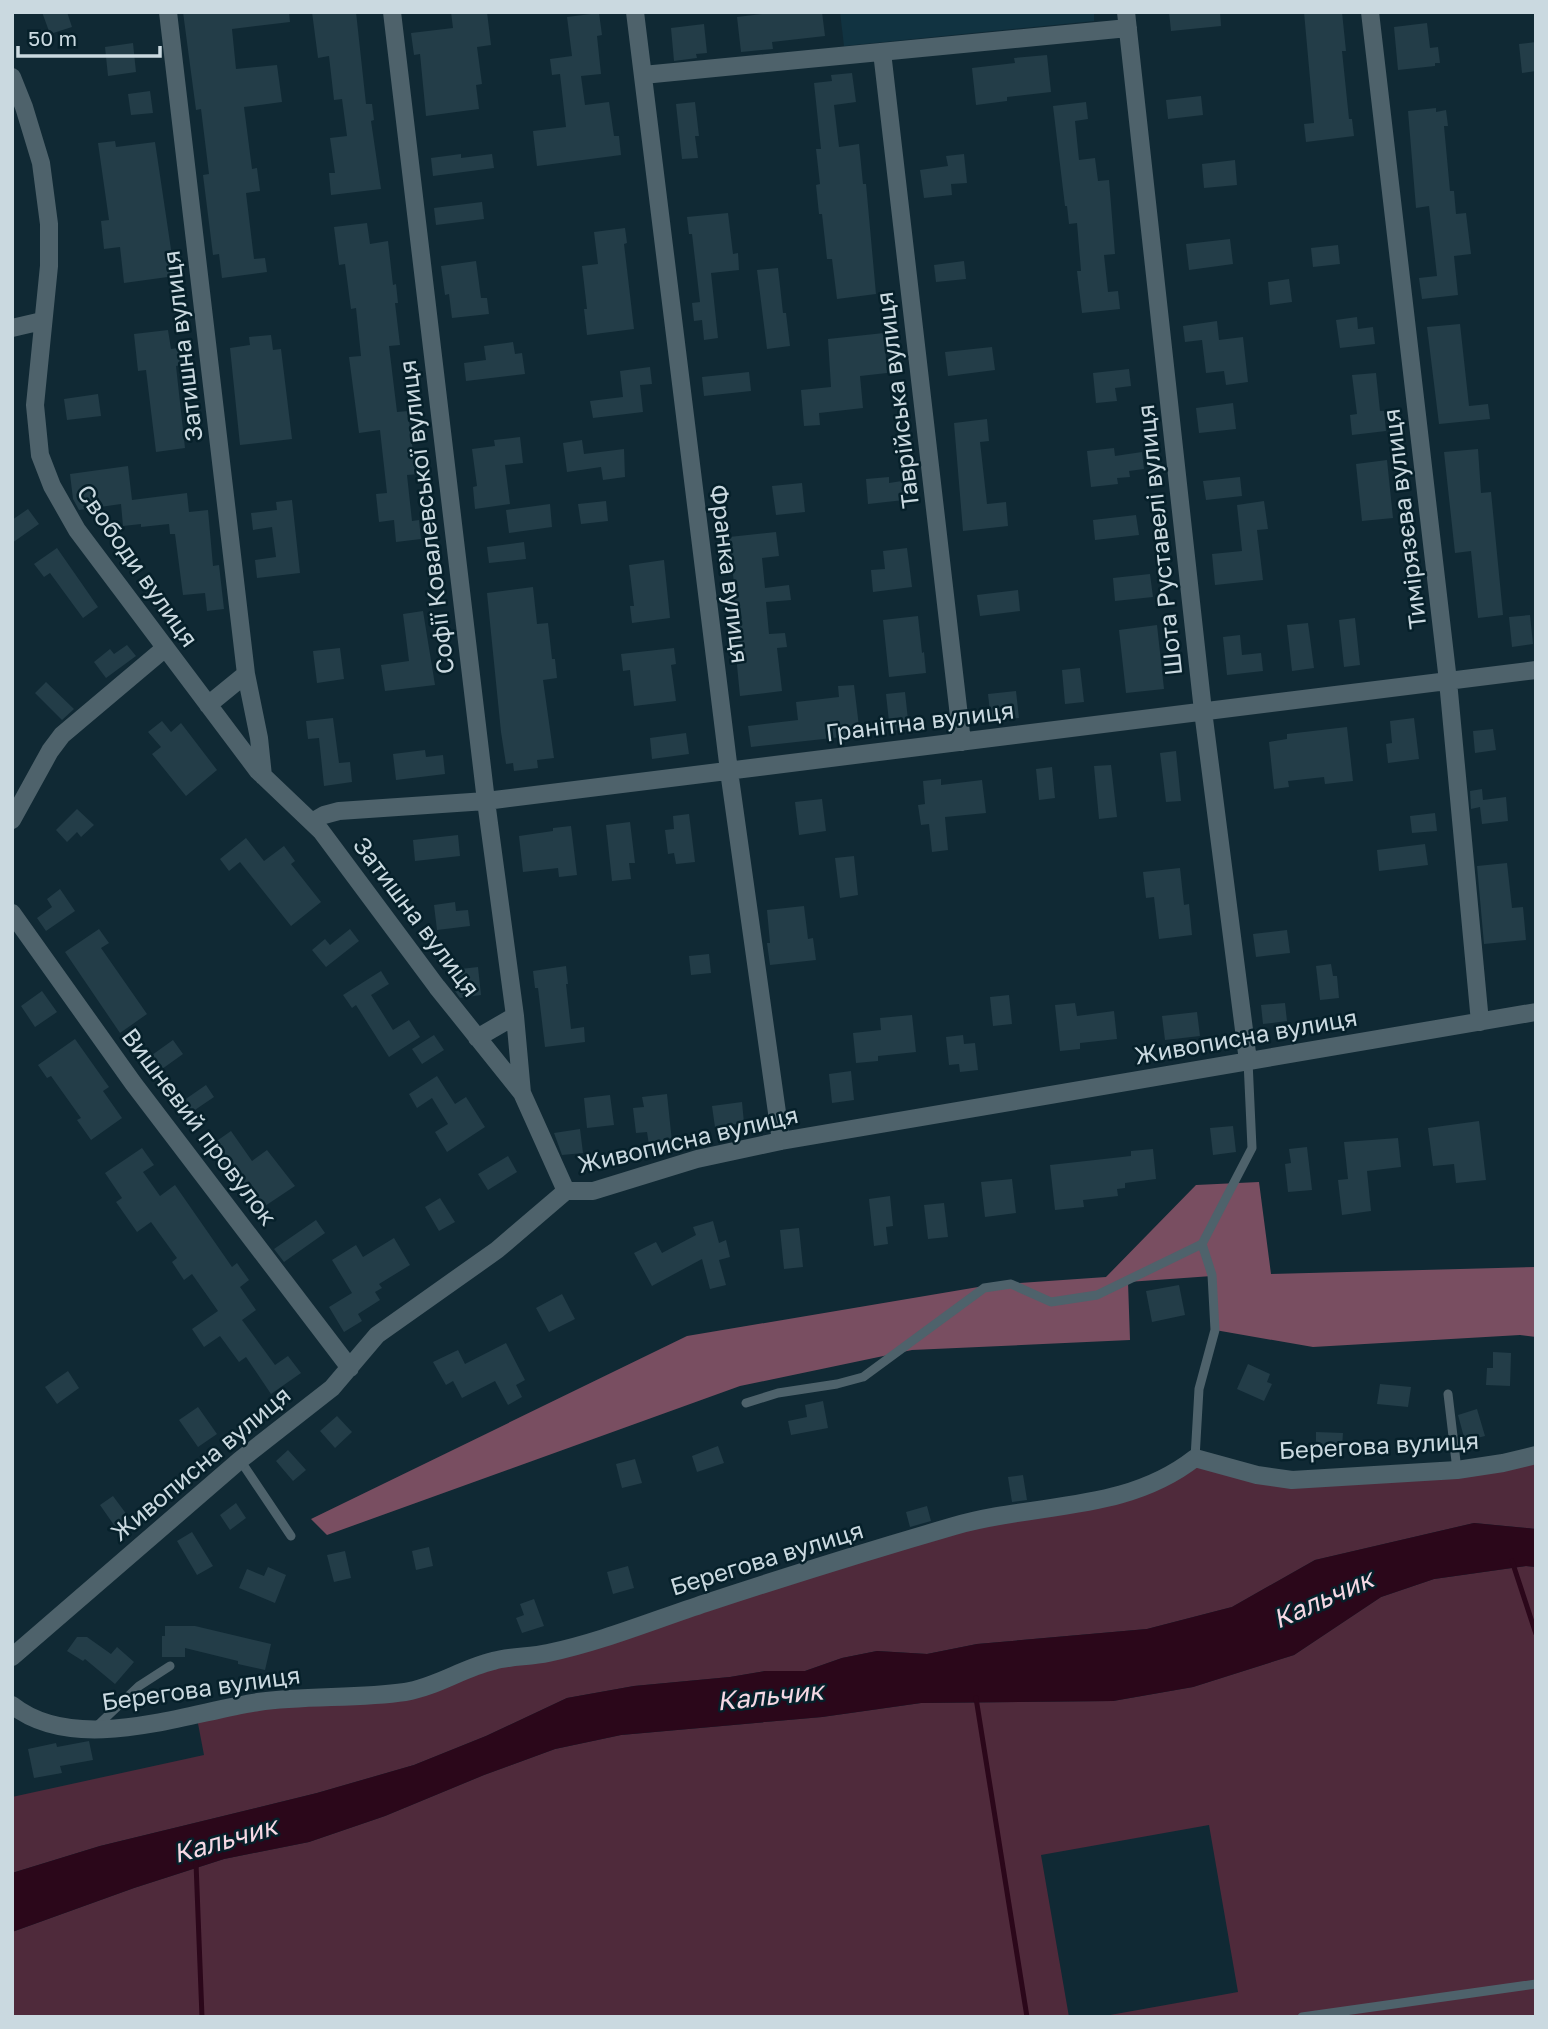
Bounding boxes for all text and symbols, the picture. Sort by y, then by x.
scale bar [18,14,159,58]
text: 50 m [28,25,77,51]
street label: Затишна вулиця [155,249,208,443]
street label: Таврійська вулиця [869,290,924,510]
street label: Софії Ковалевської вулиця [392,358,459,676]
street label: Шота Руставелі вулиця [1130,403,1187,677]
street label: Тимірязєва вулиця [1376,407,1431,631]
street label: Свободи вулиця [71,478,205,652]
street label: Франка вулиця [705,483,756,665]
street label: Гранітна вулиця [824,695,1016,746]
street label: Затишна вулиця [348,831,487,1002]
street label: Живописна вулиця [1132,1002,1359,1069]
street label: Вишневий провулок [117,1022,284,1231]
street label: Живописна вулиця [575,1099,801,1178]
street label: Живописна вулиця [104,1379,296,1546]
street label: Берегова вулиця [1278,1425,1480,1464]
street label: Берегова вулиця [666,1514,867,1601]
water label: Кальчик [1268,1561,1381,1634]
street label: Берегова вулиця [100,1659,302,1716]
water label: Кальчик [715,1674,828,1716]
water label: Кальчик [169,1809,283,1869]

